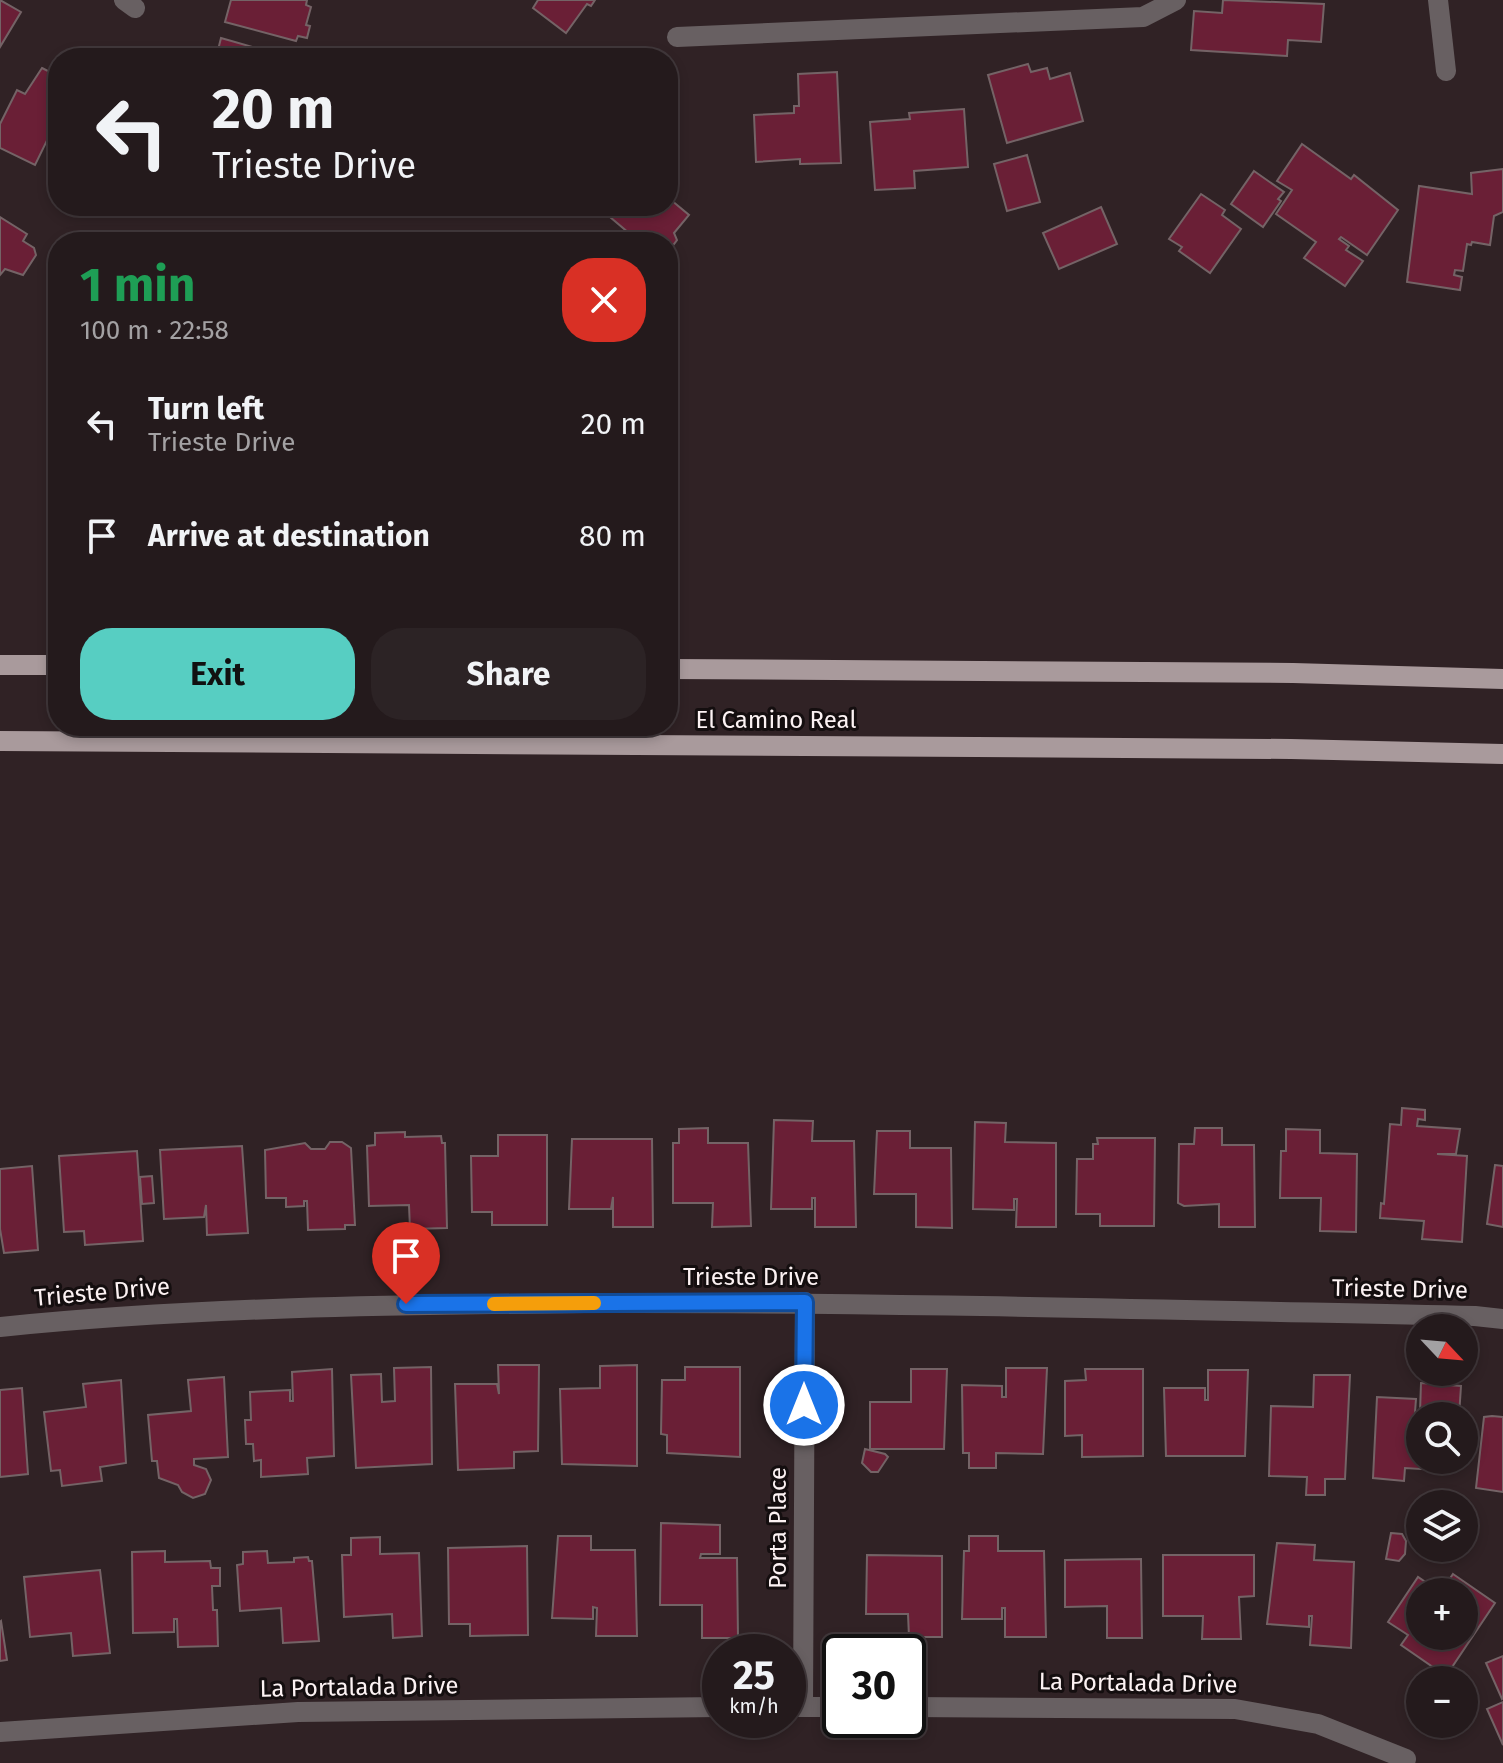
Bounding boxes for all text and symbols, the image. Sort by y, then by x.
text: 20 m [212,76,334,143]
icon: left [80,80,184,184]
text: Trieste Drive [212,144,416,188]
text: 1 min [80,256,195,314]
button: close [562,258,646,342]
text: 100 m · 22:58 [80,315,229,346]
text: Turn left [148,391,264,427]
icon: left [80,402,124,446]
text: 20 m [581,406,646,442]
text: Trieste Drive [148,427,295,458]
icon: arrive [80,514,124,558]
text: Arrive at destination [148,518,430,554]
text: 80 m [579,518,646,554]
button: Exit [80,628,355,720]
button: Share [371,628,646,720]
street label: El Camino Real [696,706,856,734]
pin [372,1222,440,1304]
icon: arrive [384,1234,428,1278]
street label: Trieste Drive [683,1263,819,1291]
street label: Trieste Drive [33,1272,171,1312]
street label: Trieste Drive [1332,1274,1468,1304]
north arrow [1406,1314,1478,1386]
map controls [1406,1314,1478,1738]
position arrow [762,1363,846,1447]
button: search [1406,1402,1478,1474]
street label: Porta Place [764,1467,792,1589]
button: layers [1406,1490,1478,1562]
button: + [1406,1578,1478,1650]
speed limit sign: 30 [822,1634,926,1738]
text: 25 [733,1652,775,1700]
button: − [1406,1666,1478,1738]
street label: La Portalada Drive [1038,1667,1238,1699]
street label: La Portalada Drive [259,1671,459,1703]
text: km/h [729,1694,779,1718]

